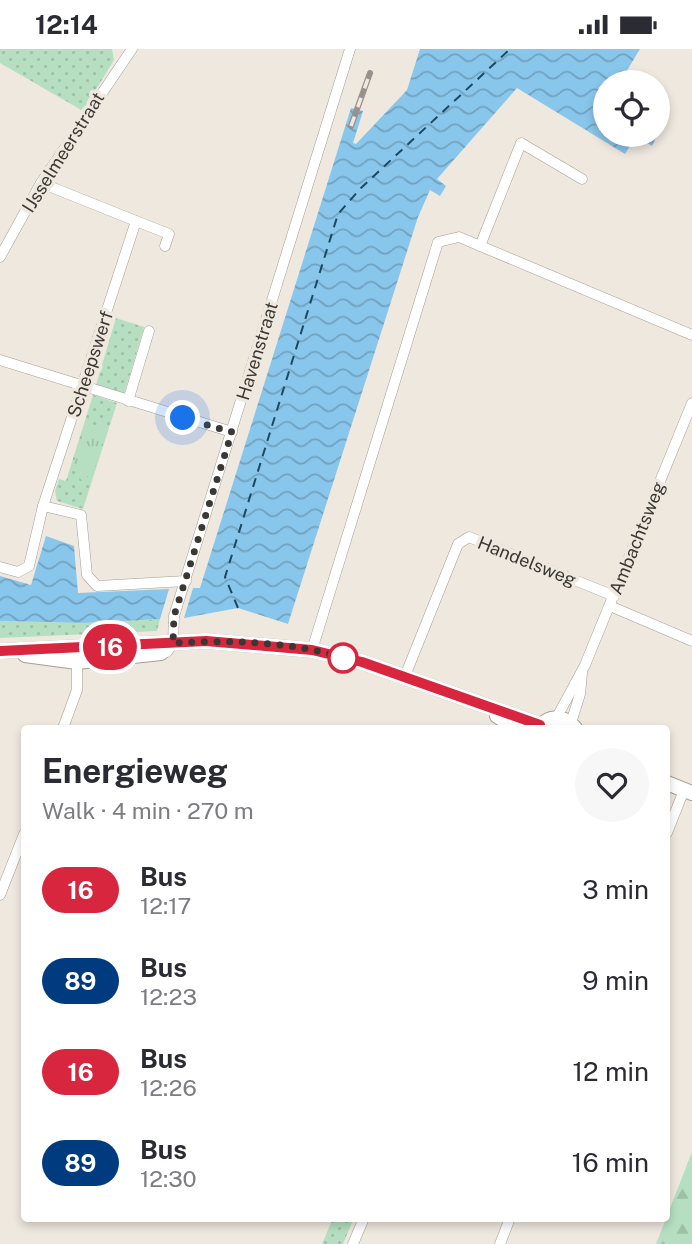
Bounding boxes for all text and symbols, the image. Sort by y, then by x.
text: 12:14 [35,9,98,40]
map controls [593,70,670,147]
button: locate [593,70,670,147]
street label: IJsselmeerstraat [18,88,108,216]
street label: Havenstraat [232,299,282,403]
street label: Scheepswerf [63,308,117,420]
your location [165,400,200,435]
street label: Ambachtsweg [605,479,669,597]
street label: Handelsweg [475,532,579,590]
line badge: 16 [78,624,142,670]
text: 16 [97,633,123,661]
unlabelled marker [328,643,358,673]
button: heart [575,748,649,822]
text: Energieweg [42,752,228,790]
text: Walk · 4 min · 270 m [42,797,254,824]
text: Bus [140,861,187,892]
text: 3 min [582,874,649,905]
text: 16 [67,876,94,904]
text: 12:17 [140,892,191,919]
text: Bus [140,952,187,983]
text: 9 min [582,965,649,996]
text: 89 [65,967,96,995]
text: 12:23 [140,983,197,1010]
text: Bus [140,1043,187,1074]
text: 12 min [573,1056,649,1087]
text: 16 [67,1058,94,1086]
text: 12:26 [140,1074,197,1101]
text: Bus [140,1134,187,1165]
text: 16 min [572,1147,649,1178]
text: 89 [65,1149,96,1177]
text: 12:30 [140,1165,197,1192]

